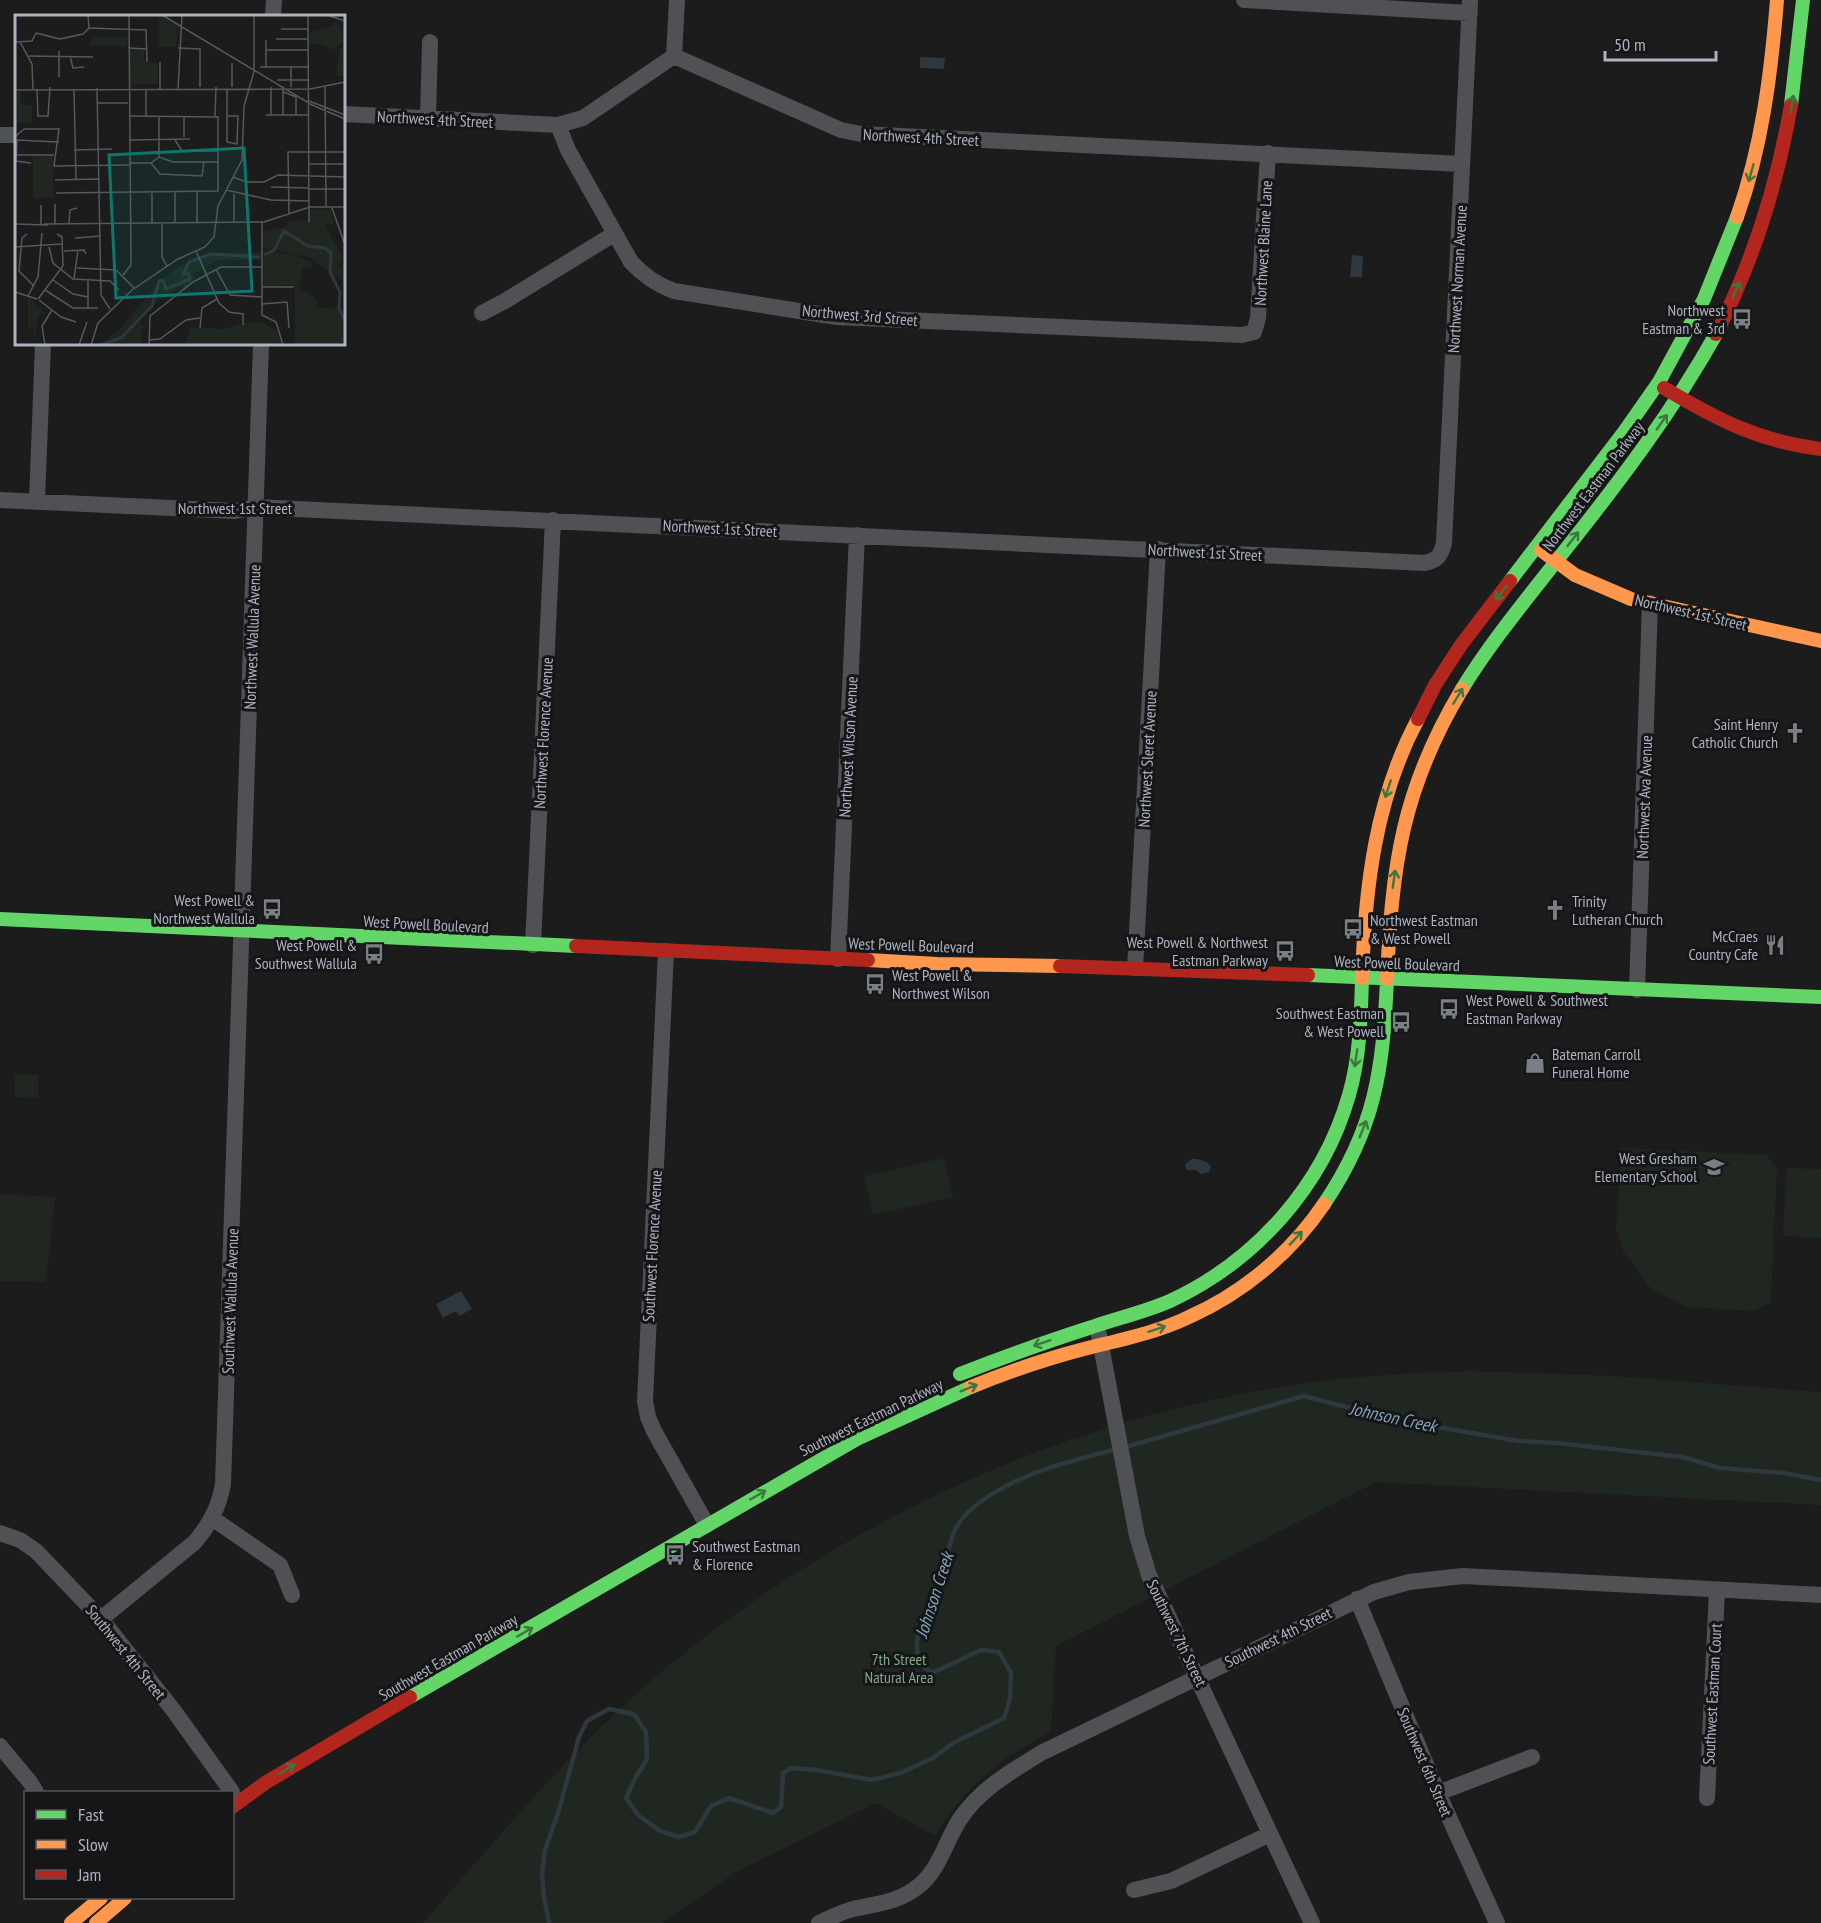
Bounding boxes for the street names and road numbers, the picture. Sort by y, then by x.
street label: Northwest 4th Street [377,106,494,132]
street label: Northwest 4th Street [863,124,980,150]
street label: Northwest Blaine Lane [1250,180,1276,306]
street label: Northwest Norman Avenue [1443,205,1471,353]
street label: Northwest 3rd Street [801,300,919,330]
street label: Northwest Eastman Parkway [1538,417,1648,555]
street label: Northwest 1st Street [178,498,293,518]
street label: Northwest 1st Street [662,515,778,541]
street label: Northwest 1st Street [1147,539,1263,565]
street label: Northwest Wallula Avenue [239,564,265,710]
street label: Northwest 1st Street [1633,589,1750,635]
street label: Northwest Florence Avenue [529,657,557,809]
street label: Northwest Wilson Avenue [834,676,862,818]
street label: Northwest Sleret Avenue [1133,690,1161,828]
street label: Northwest Ava Avenue [1632,735,1656,859]
street label: West Powell Boulevard [363,911,489,937]
street label: West Powell Boulevard [848,933,974,957]
street label: West Powell Boulevard [1334,951,1460,975]
street label: Southwest Florence Avenue [638,1170,666,1322]
street label: Southwest Wallula Avenue [217,1228,243,1374]
street label: Southwest Eastman Parkway [796,1374,946,1460]
street label: Southwest 7th Street [1143,1576,1212,1690]
street label: Southwest 4th Street [82,1600,171,1704]
street label: Southwest 4th Street [1221,1602,1335,1672]
street label: Southwest Eastman Parkway [375,1609,521,1705]
street label: Southwest Eastman Court [1698,1622,1726,1765]
street label: Southwest 6th Street [1393,1705,1457,1820]

